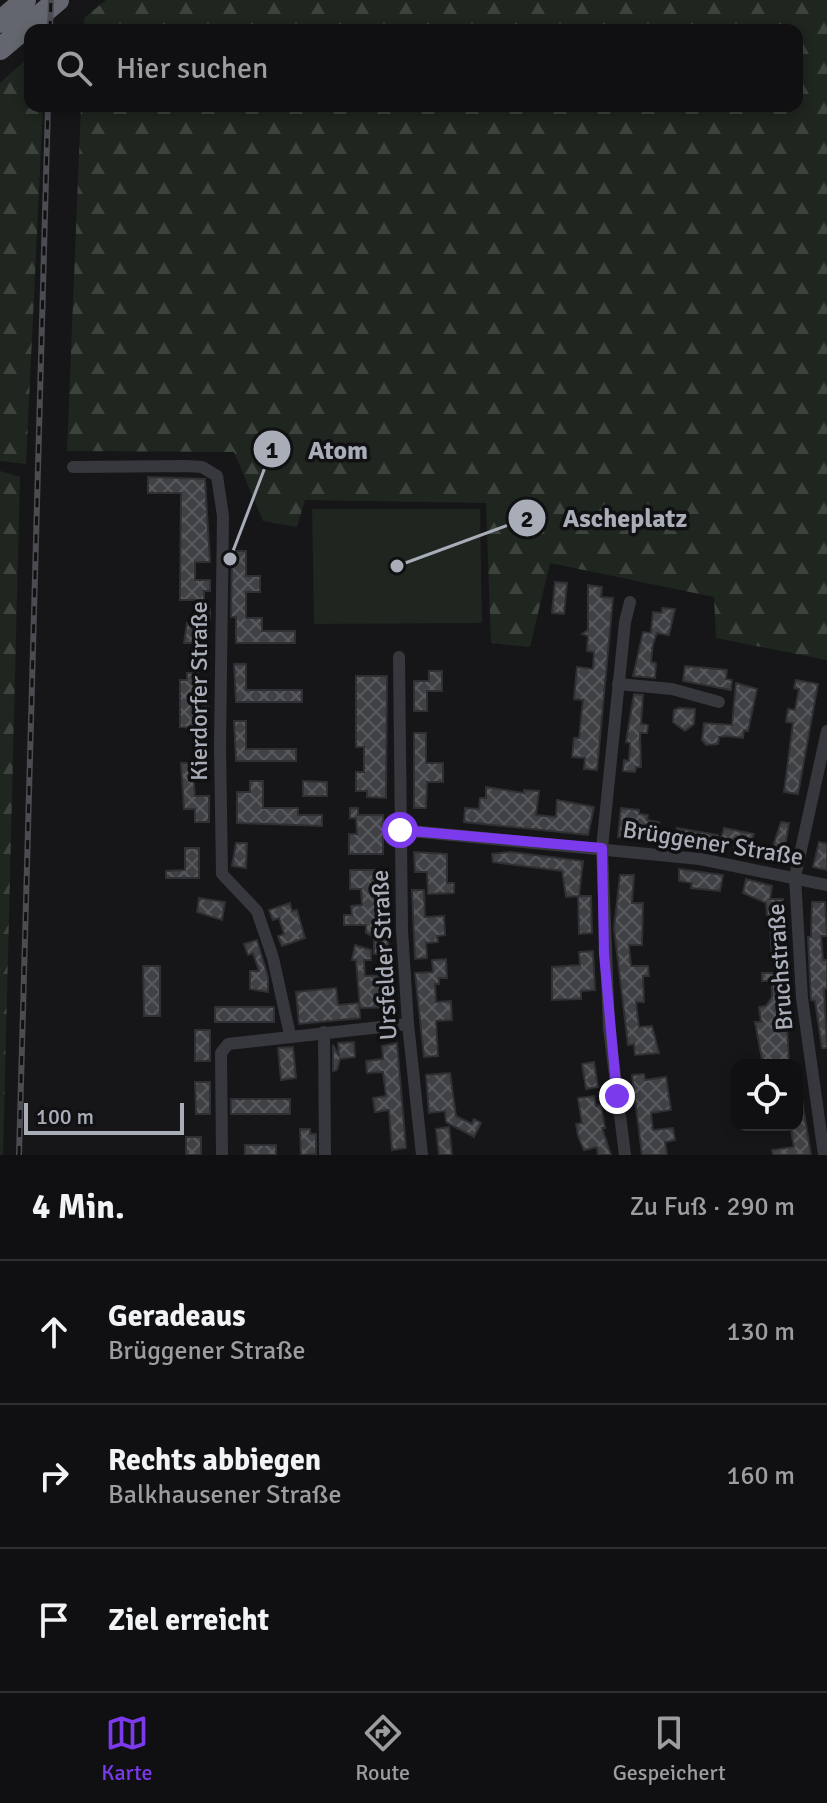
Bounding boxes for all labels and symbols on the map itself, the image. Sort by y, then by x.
callout: Atom [252,424,384,474]
text: 1 [266,435,279,465]
text: Atom [308,435,368,467]
callout: Ascheplatz [507,493,703,543]
text: Ascheplatz [563,503,688,535]
text: 2 [521,504,533,534]
street label: Kierdorfer Straße [184,601,214,781]
route start [382,812,418,848]
street label: Brüggener Straße [621,814,805,872]
street label: Ursfelder Straße [365,869,403,1041]
street label: Bruchstraße [761,902,799,1032]
route end [599,1078,635,1114]
scale bar [24,1099,184,1135]

